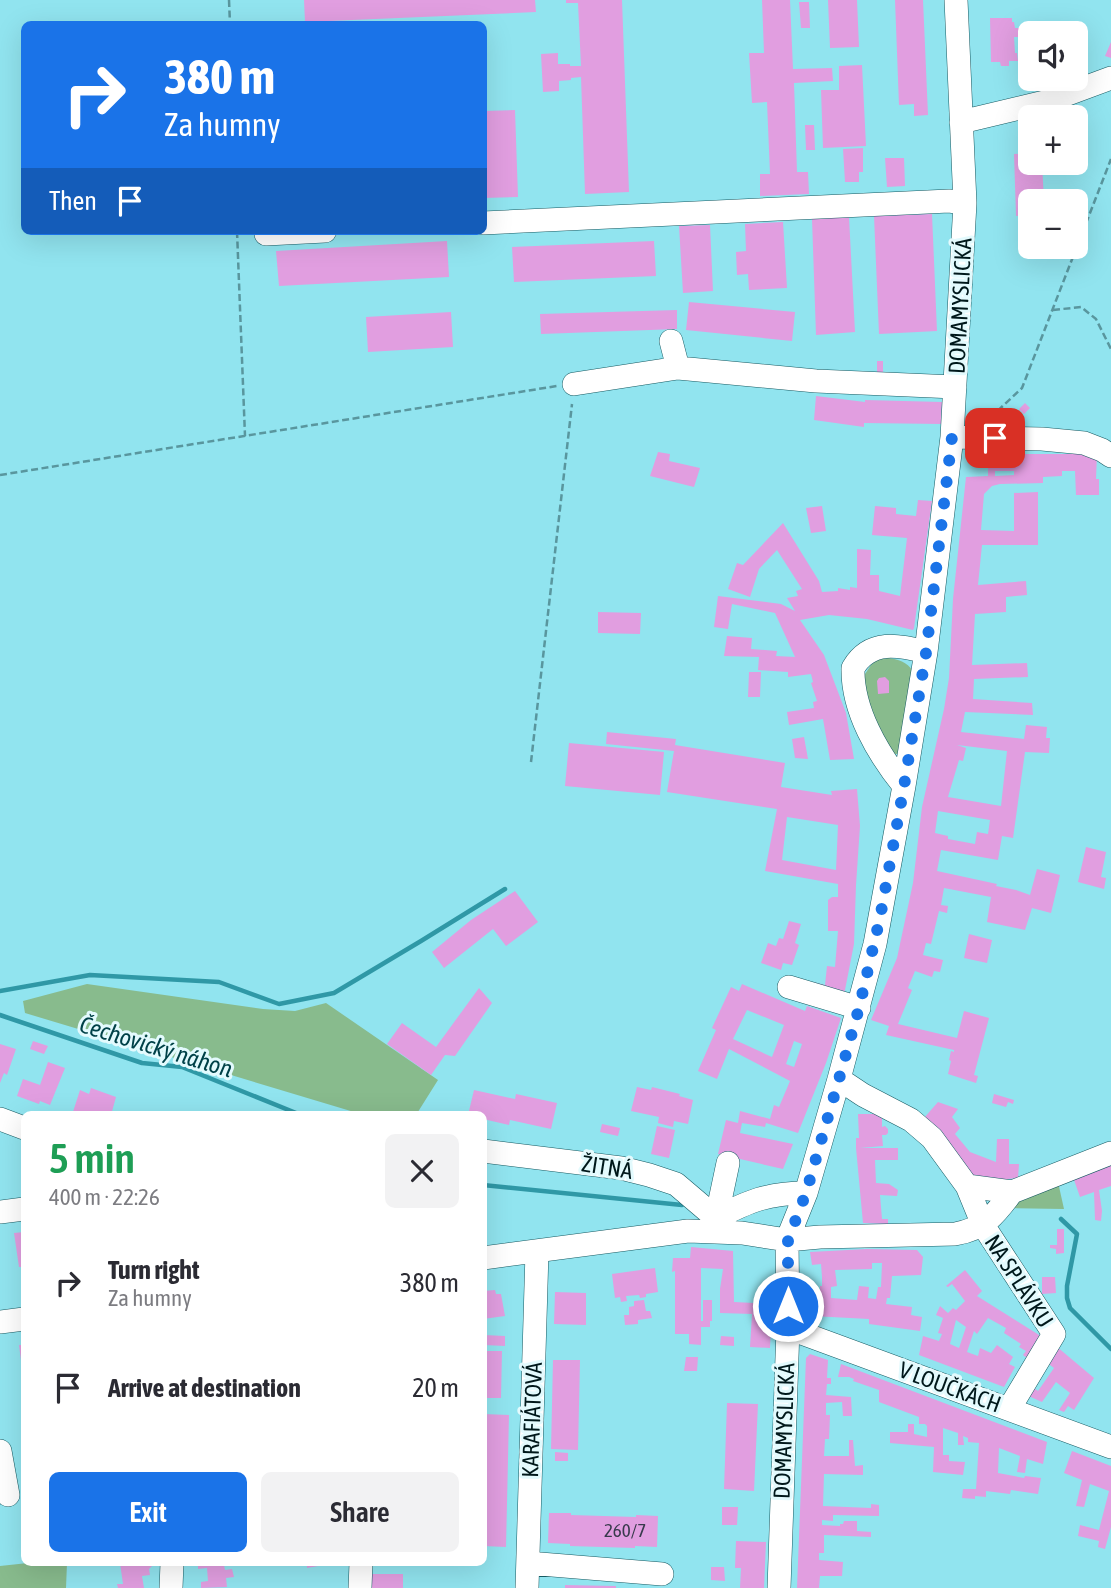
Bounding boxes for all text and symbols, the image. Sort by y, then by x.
map controls [1018,21,1088,259]
button: sound [1018,21,1088,91]
text: 380 m [164,48,275,104]
icon: right [49,49,140,140]
button: + [1018,105,1088,175]
text: Za humny [164,106,280,143]
icon: arrive [111,182,149,220]
text: Then [49,186,97,216]
button: − [1018,189,1088,259]
street label: DOMAMYSLICKÁ [943,237,977,375]
pin [965,408,1025,468]
icon: arrive [976,419,1014,457]
water label: Čechovický náhon [77,1010,236,1083]
text: 5 min [49,1134,135,1182]
button: close [385,1134,459,1208]
street label: ŽITNÁ [580,1150,635,1184]
text: 400 m · 22:26 [49,1184,160,1210]
street label: NA SPLÁVKU [980,1230,1058,1332]
text: Turn right [108,1255,199,1285]
icon: right [49,1264,87,1302]
text: 380 m [400,1268,459,1298]
position arrow [751,1269,825,1343]
text: Za humny [108,1285,192,1311]
street label: V LOUČKÁCH [896,1357,1004,1417]
street label: KARAFIÁTOVÁ [517,1361,547,1478]
street label: DOMAMYSLICKÁ [769,1362,799,1499]
icon: arrive [49,1369,87,1407]
text: Arrive at destination [108,1373,301,1403]
text: 20 m [412,1373,459,1403]
button: Exit [49,1472,247,1552]
button: Share [261,1472,459,1552]
house number: 260/7 [604,1519,646,1541]

